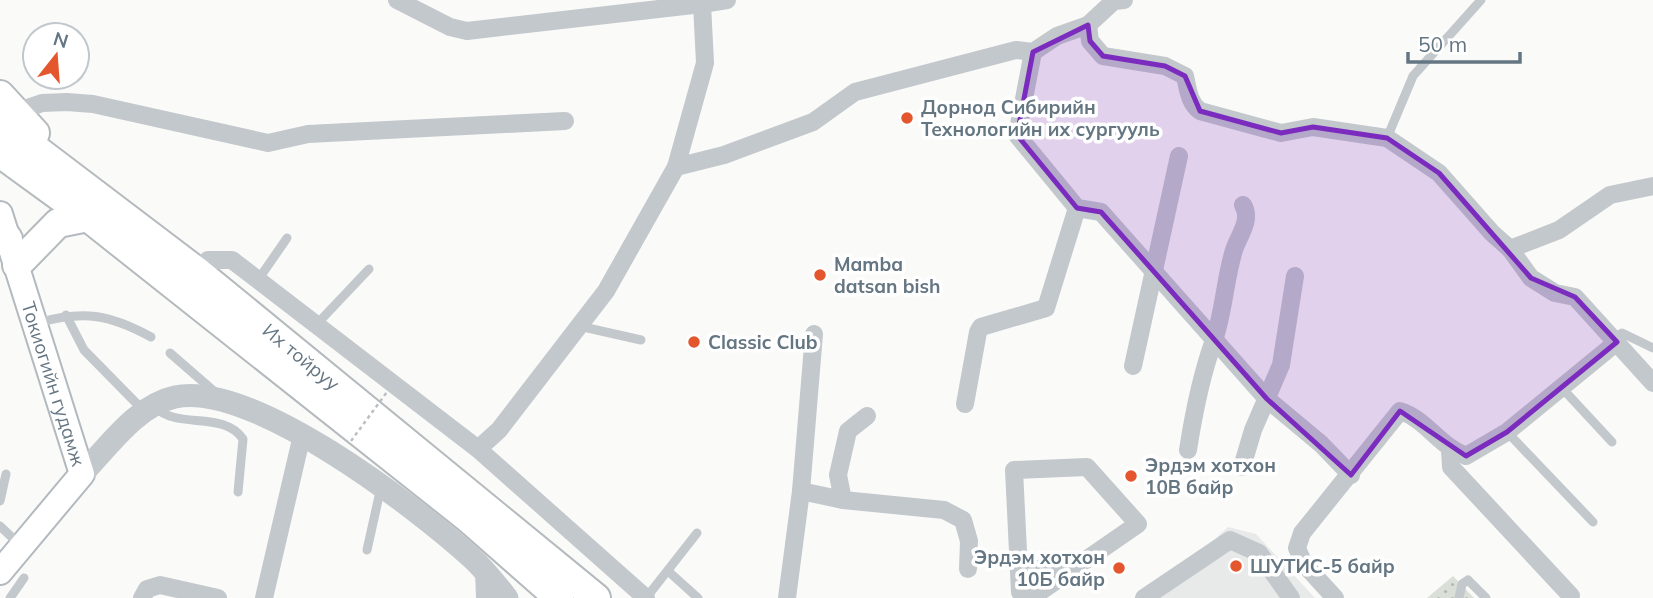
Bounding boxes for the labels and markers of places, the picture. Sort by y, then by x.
place label: Дорнод Сибирийн Технологийн их сургууль [921,95,1160,141]
marker: Дорнод Сибирийн Технологийн их сургууль [899,110,915,126]
place label: Mamba datsan bish [834,252,940,298]
marker: Mamba datsan bish [812,267,828,283]
place label: Classic Club [708,330,818,354]
marker: Classic Club [686,334,702,350]
place label: Эрдэм хотхон 10В байр [1145,453,1276,499]
marker: Эрдэм хотхон 10В байр [1123,468,1139,484]
place label: Эрдэм хотхон 10Б байр [974,545,1105,591]
place label: ШУТИС-5 байр [1250,554,1395,578]
marker: ШУТИС-5 байр [1228,558,1244,574]
marker: Эрдэм хотхон 10Б байр [1111,560,1127,576]

